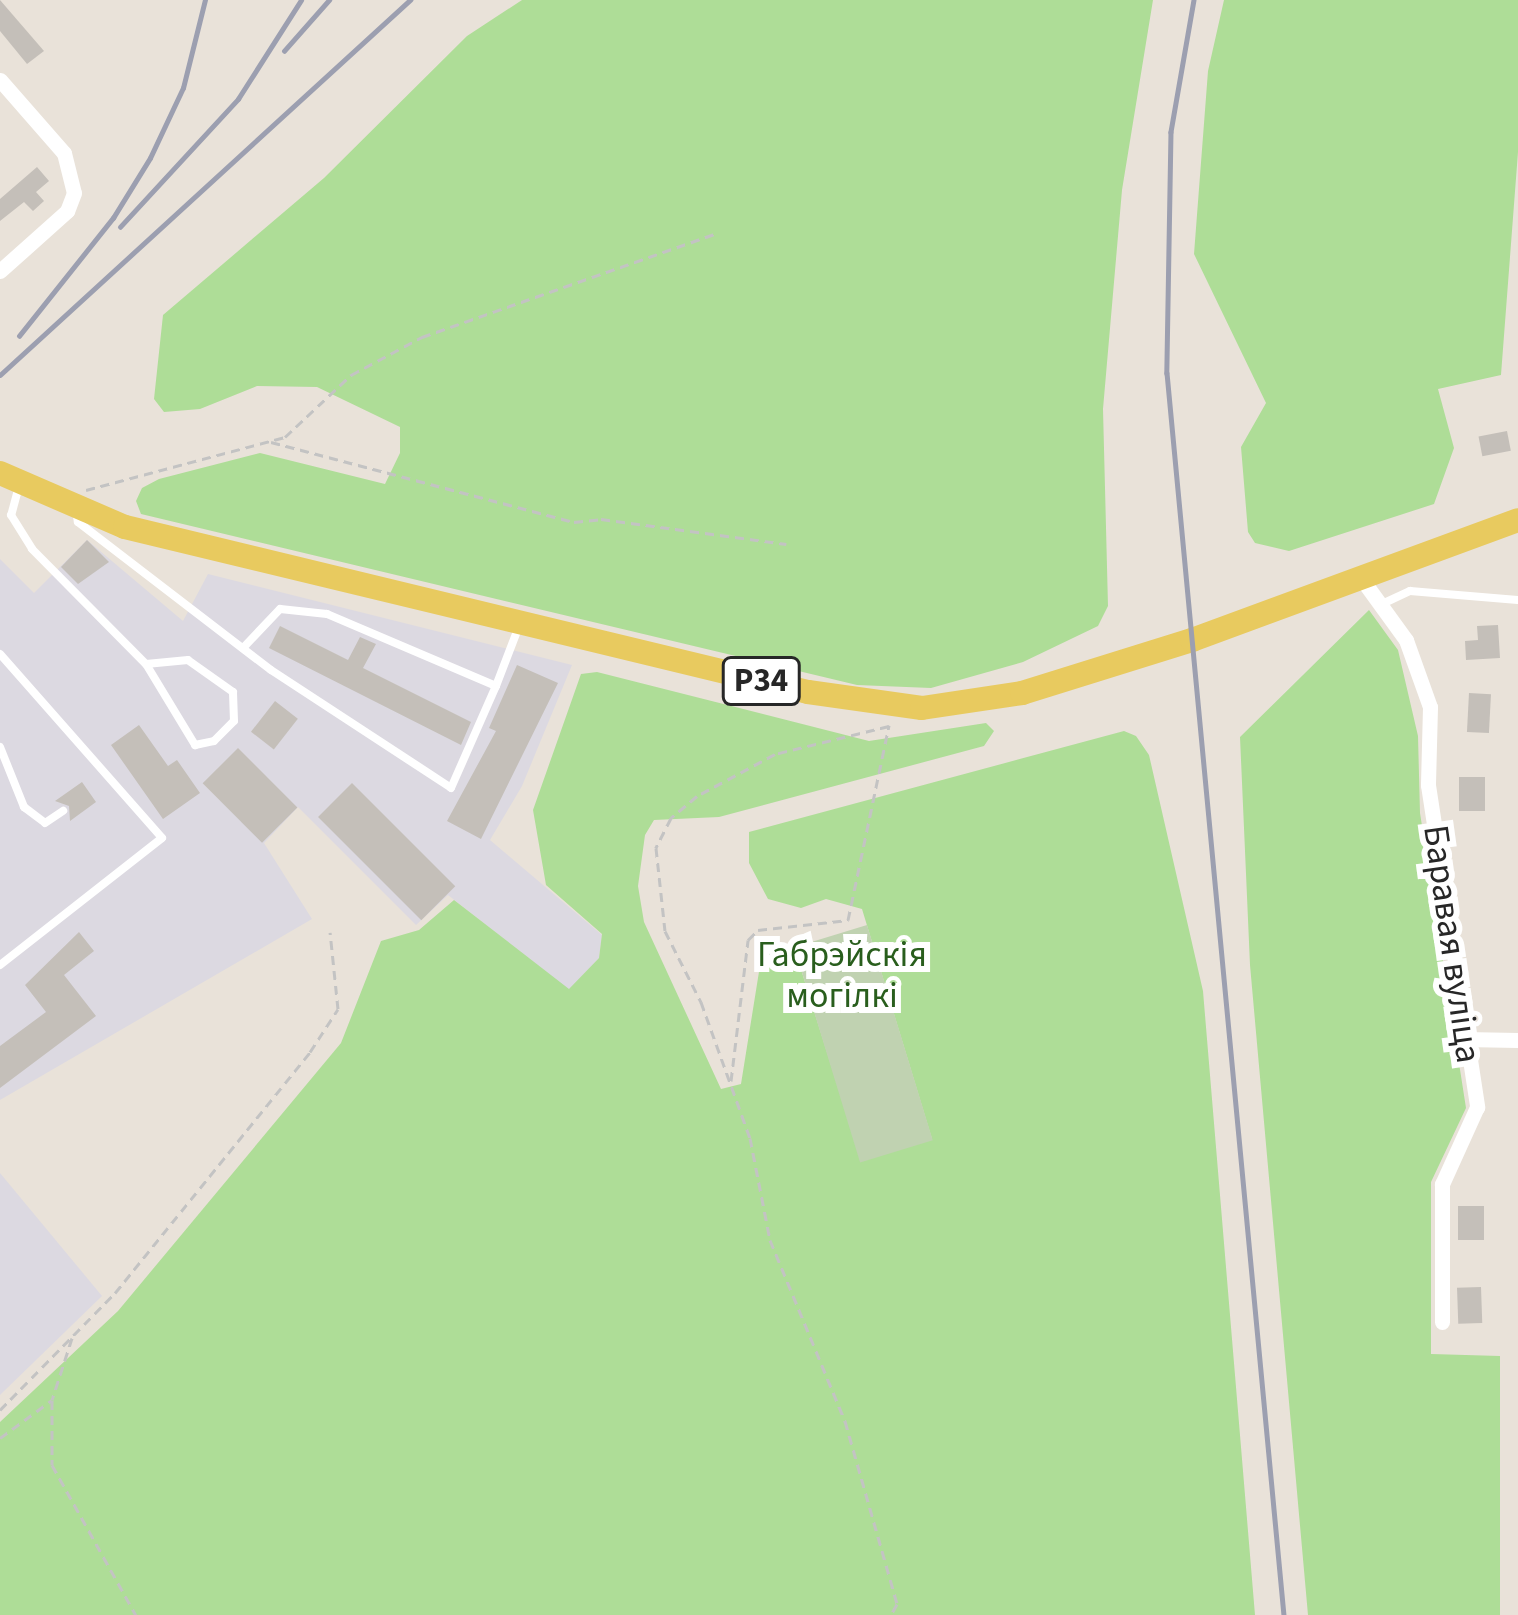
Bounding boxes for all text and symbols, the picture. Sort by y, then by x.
road number: Р34 [719,654,803,708]
street label: Баравая вуліца [1414,822,1490,1066]
park label: Габрэйскія могілкі [757,932,927,1017]

